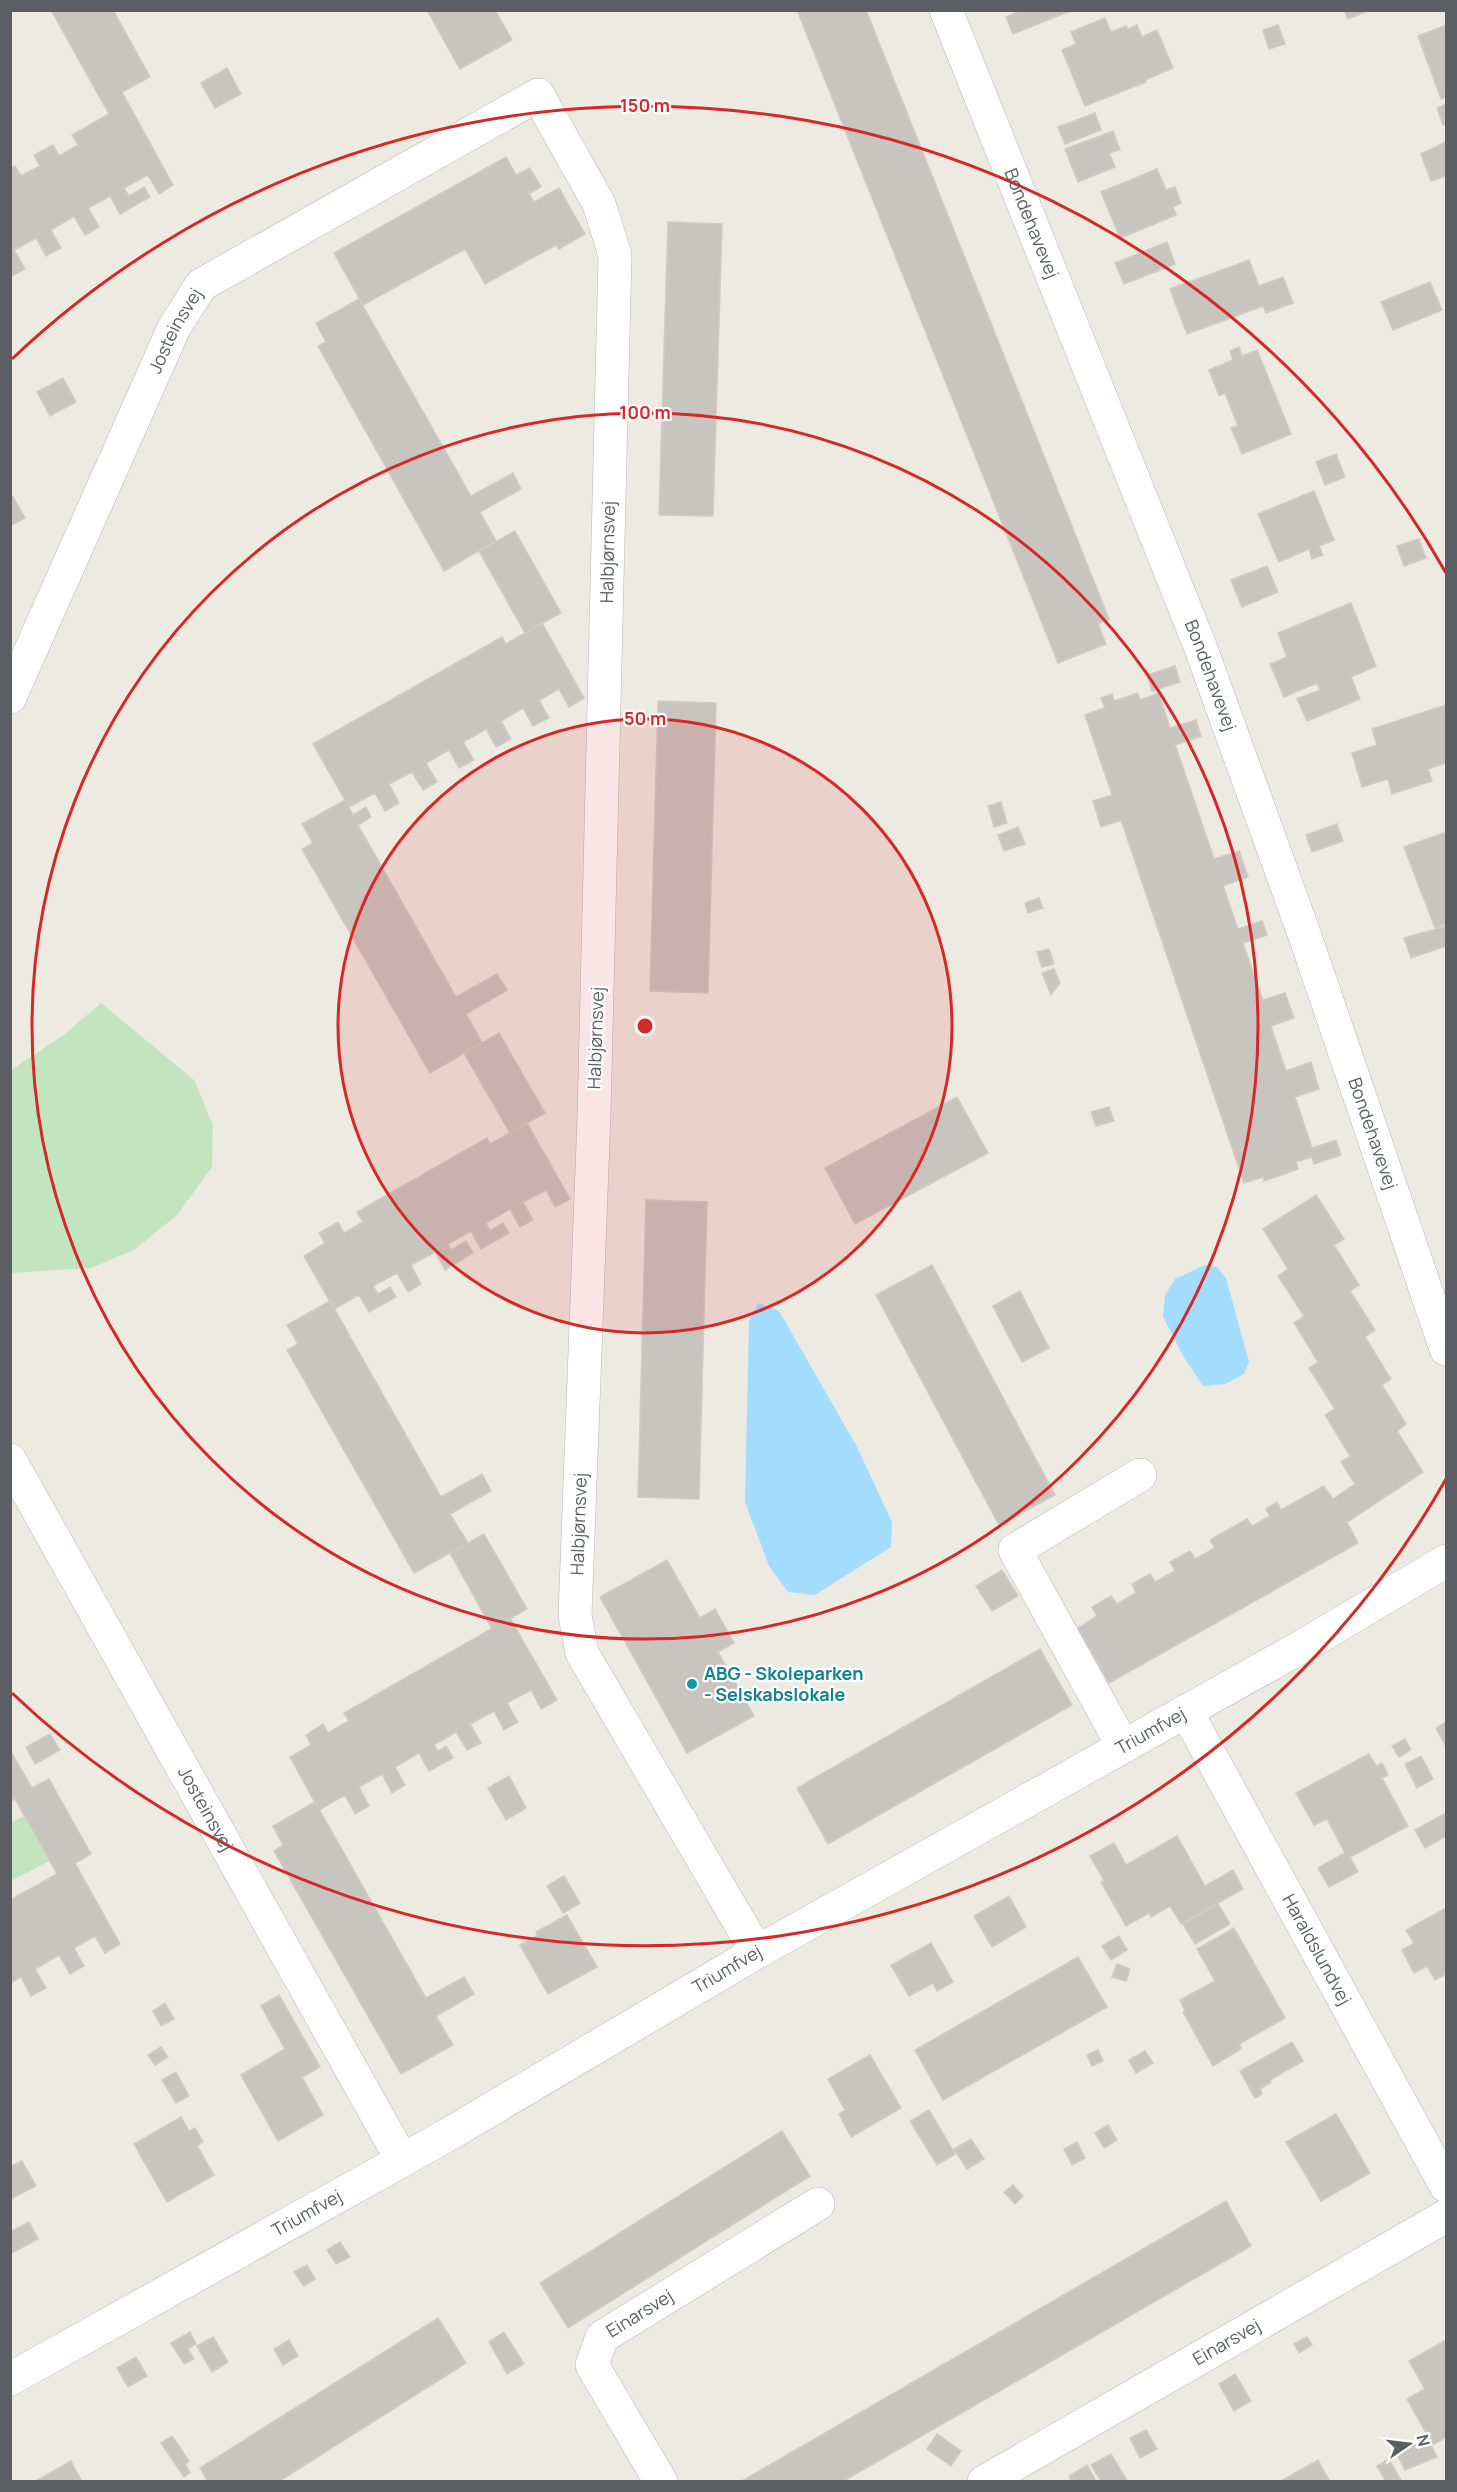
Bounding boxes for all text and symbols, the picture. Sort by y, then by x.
text: 150 m [620,93,670,117]
street label: Bondehavevej [999,165,1065,282]
street label: Josteinsvej [142,283,207,377]
text: 100 m [619,400,671,424]
street label: Halbjørnsvej [594,501,620,603]
street label: Bondehavevej [1180,616,1243,734]
text: 50 m [624,706,666,730]
street label: Halbjørnsvej [581,986,609,1090]
centre of rings [635,1016,655,1036]
street label: Bondehavevej [1343,1074,1404,1192]
street label: Halbjørnsvej [564,1472,592,1576]
place label: ABG - Skoleparken - Selskabslokale [704,1661,863,1706]
marker: ABG - Skoleparken - Selskabslokale [685,1677,699,1691]
street label: Triumfvej [1111,1701,1190,1760]
street label: Josteinsvej [173,1762,240,1855]
street label: Haraldslundvej [1277,1889,1357,2009]
street label: Triumfvej [688,1939,766,1999]
street label: Triumfvej [267,2183,346,2242]
street label: Einarsvej [601,2283,677,2343]
street label: Einarsvej [1188,2313,1264,2370]
north arrow [1379,2414,1439,2474]
text: N [1411,2432,1436,2449]

